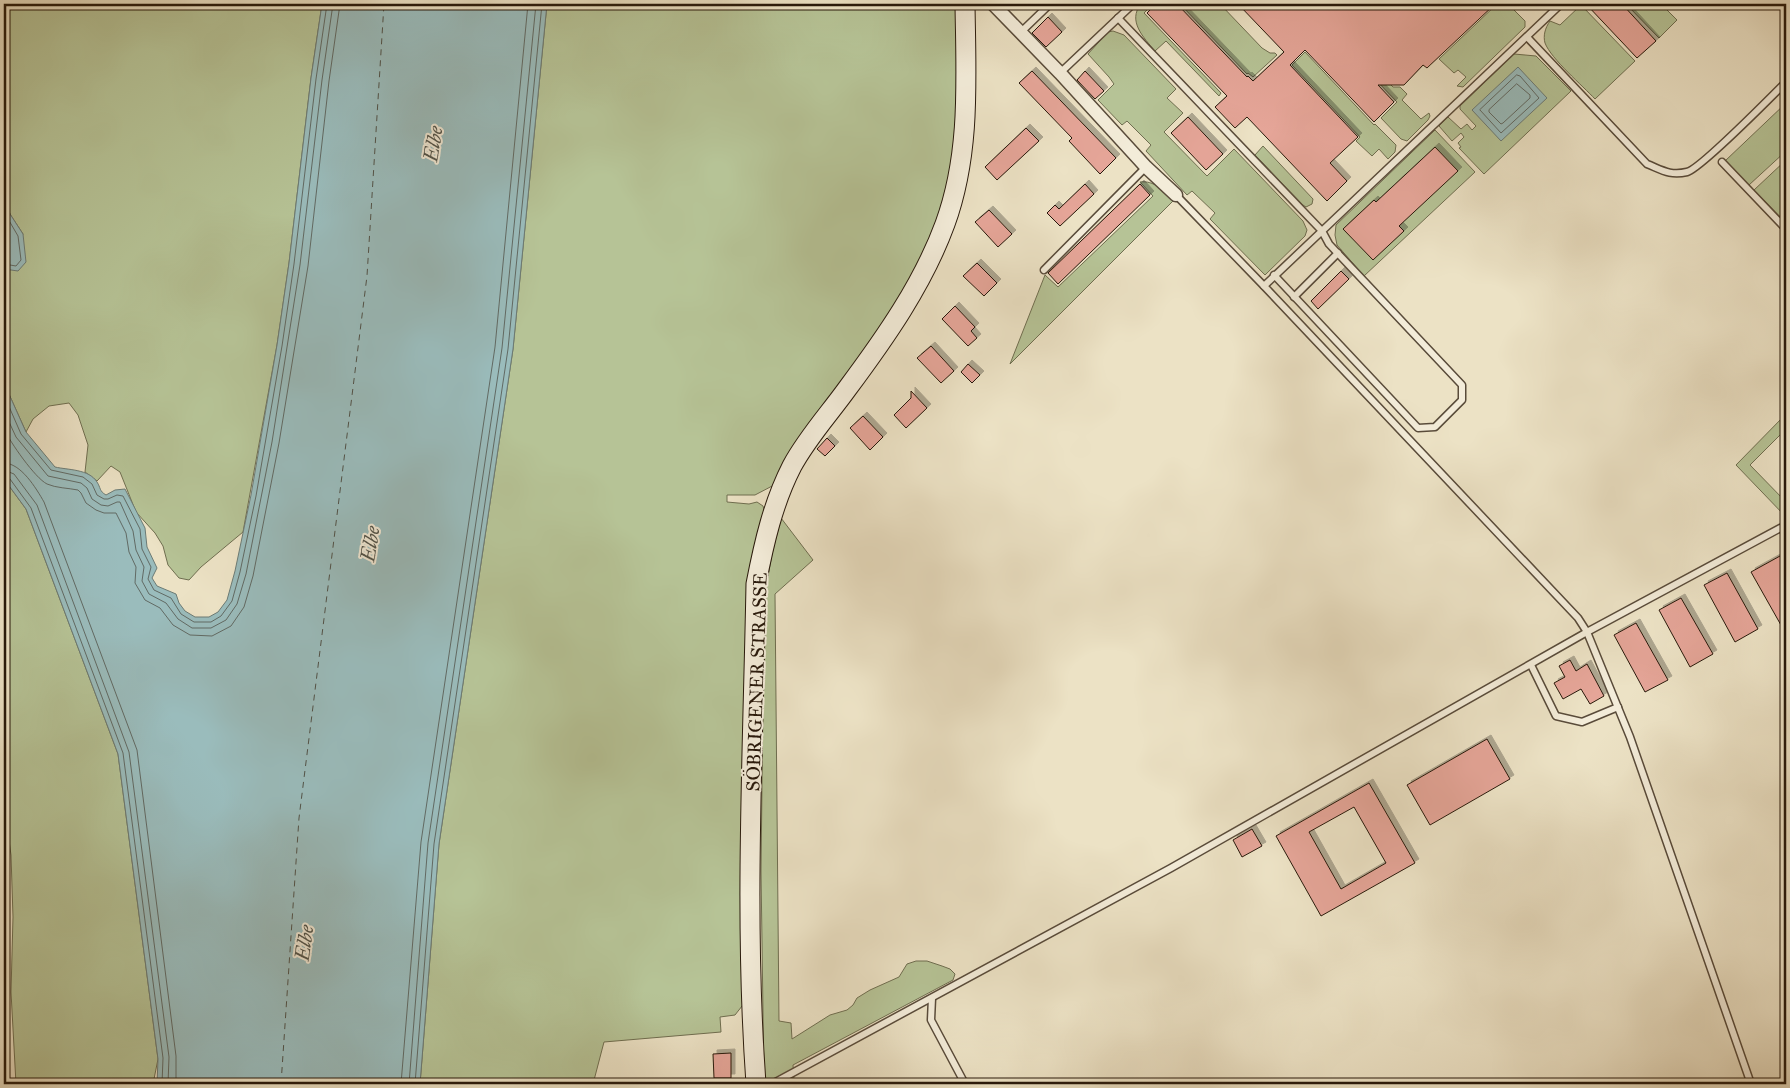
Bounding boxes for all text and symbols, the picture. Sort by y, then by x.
water label: Elbe [418,124,448,165]
water label: Elbe [355,524,385,565]
street label: SÖBRIGENER STRASSE [741,572,772,792]
water label: Elbe [289,923,318,963]

